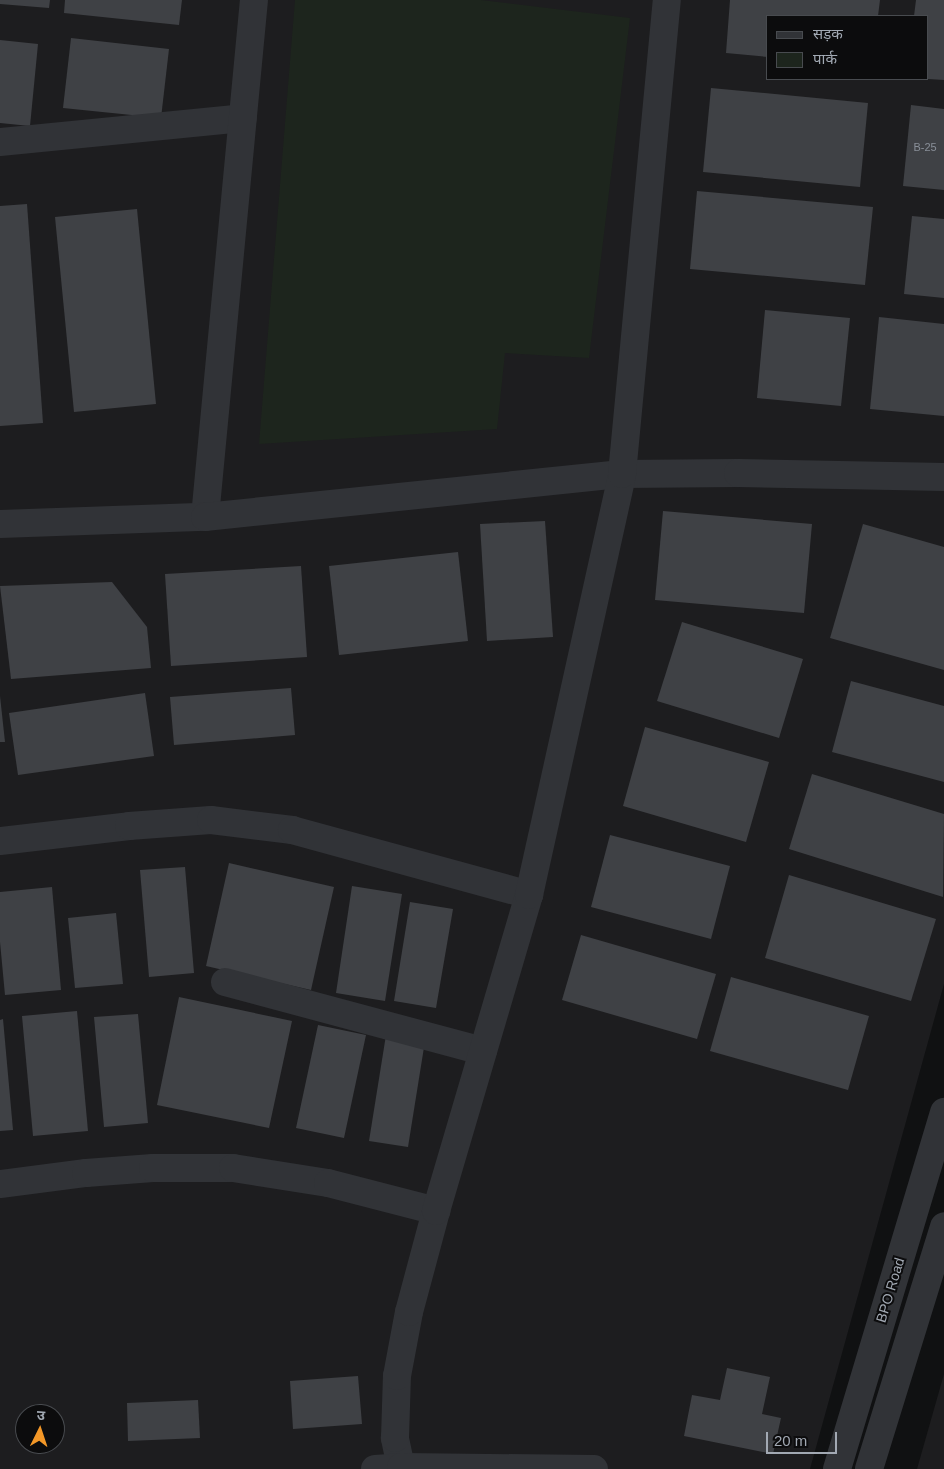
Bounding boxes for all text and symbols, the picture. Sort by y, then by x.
legend [766,15,929,80]
text: सड़क [813,25,843,42]
text: पार्क [813,50,837,67]
house number: B-25 [913,140,937,154]
street label: BPO Road [872,1256,908,1324]
north arrow [15,1404,65,1454]
text: उ [36,1407,46,1423]
scale bar [769,1422,840,1454]
text: 20 m [774,1432,807,1449]

